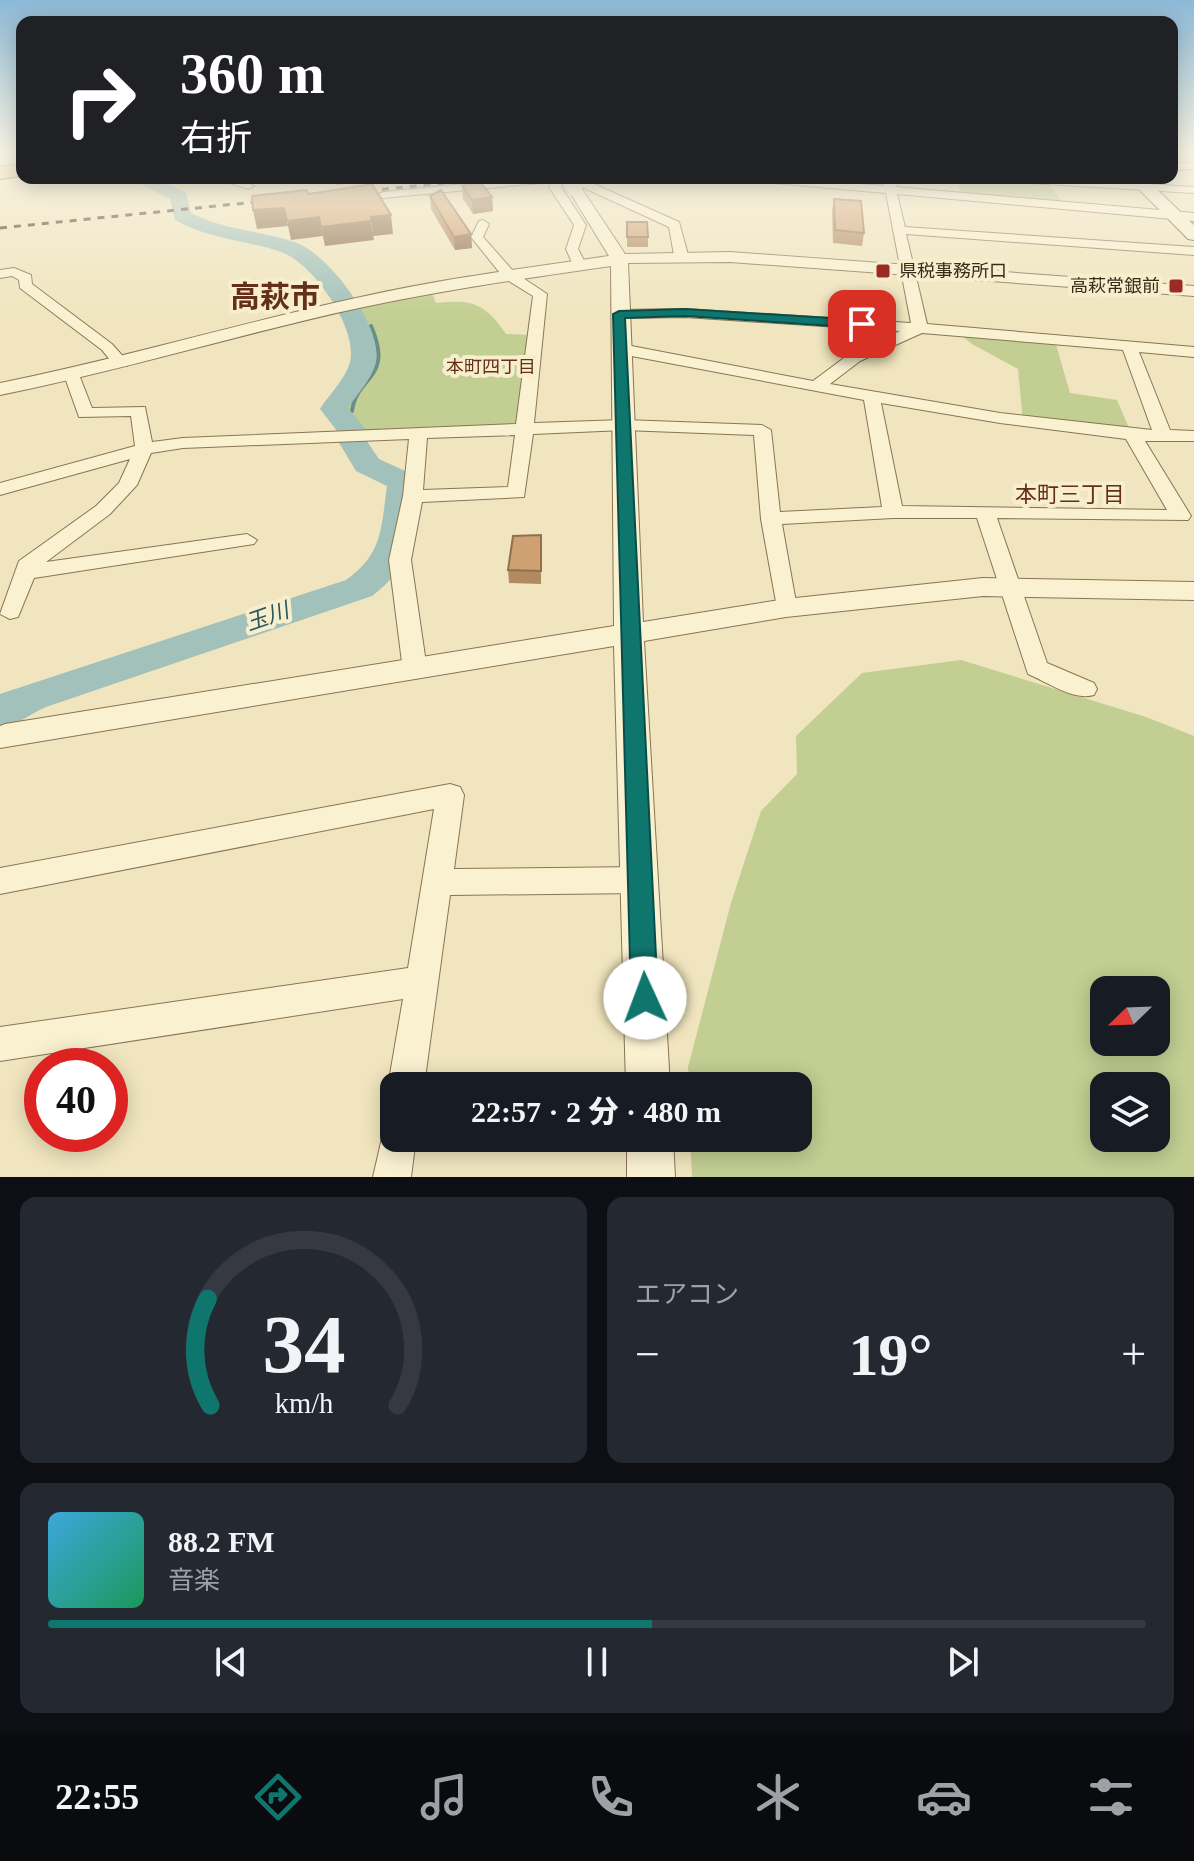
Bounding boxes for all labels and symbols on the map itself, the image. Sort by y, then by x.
place label: 県税事務所口 [899,261,1007,281]
marker: 県税事務所口 [874,262,892,280]
place label: 高萩常銀前 [1070,276,1160,296]
marker: 高萩常銀前 [1167,277,1185,295]
district label: 高萩市 [230,280,320,313]
pin [828,290,896,358]
district label: 本町四丁目 [446,357,536,377]
district label: 本町三丁目 [1015,482,1125,507]
water label: 玉川 [242,597,294,635]
position arrow [603,956,687,1040]
north arrow [1090,976,1170,1056]
speed limit sign: 40 [24,1048,128,1152]

